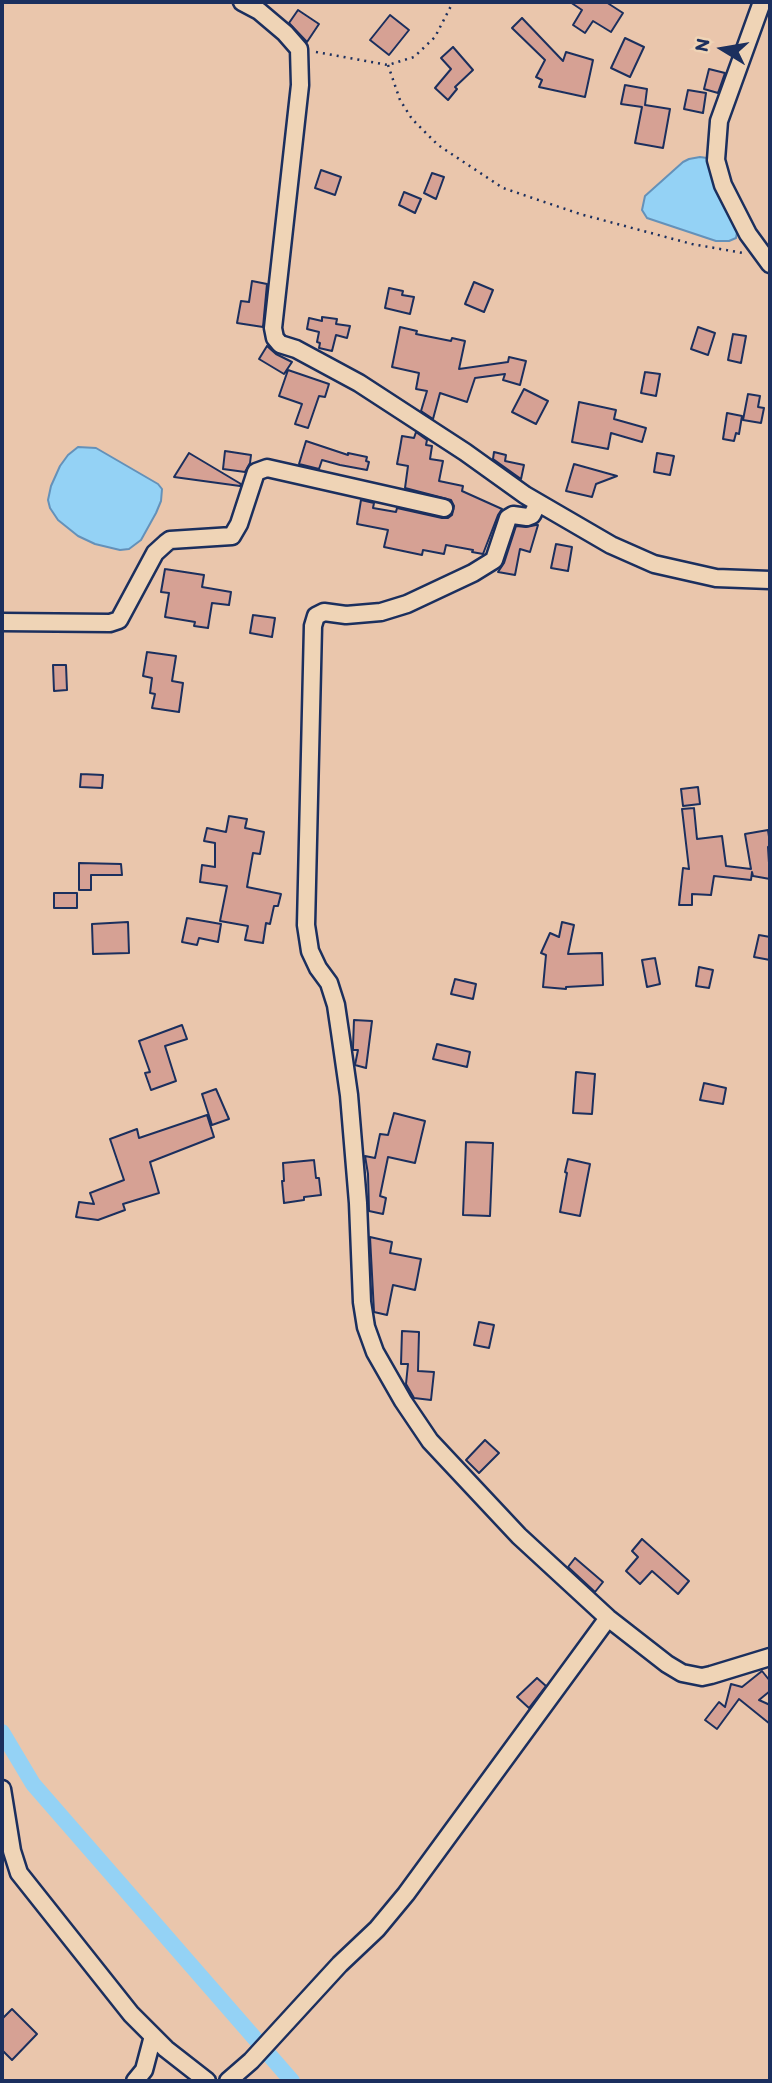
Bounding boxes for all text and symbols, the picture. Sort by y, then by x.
north arrow [688,14,758,84]
text: N [689,36,714,53]

